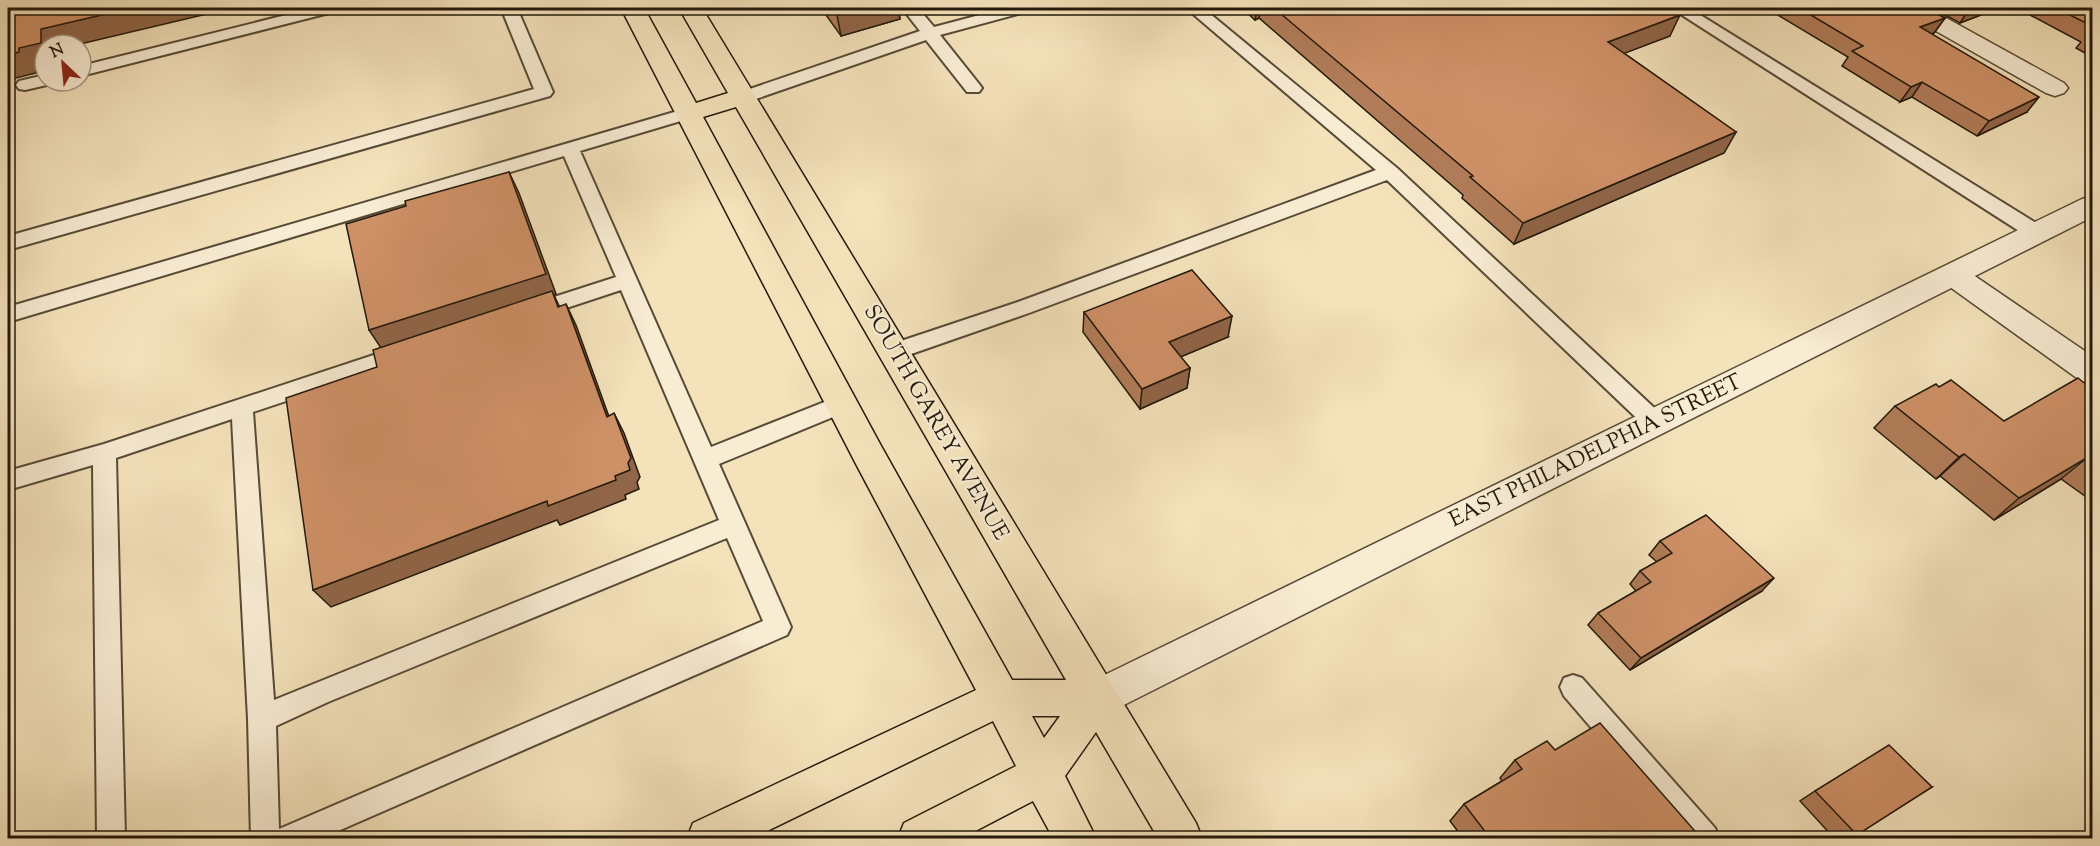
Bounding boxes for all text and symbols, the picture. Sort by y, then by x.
north arrow [33,33,93,93]
text: N [47,39,69,65]
street label: SOUTH GAREY AVENUE [854,299,1016,547]
street label: EAST PHILADELPHIA STREET [1444,367,1748,537]

